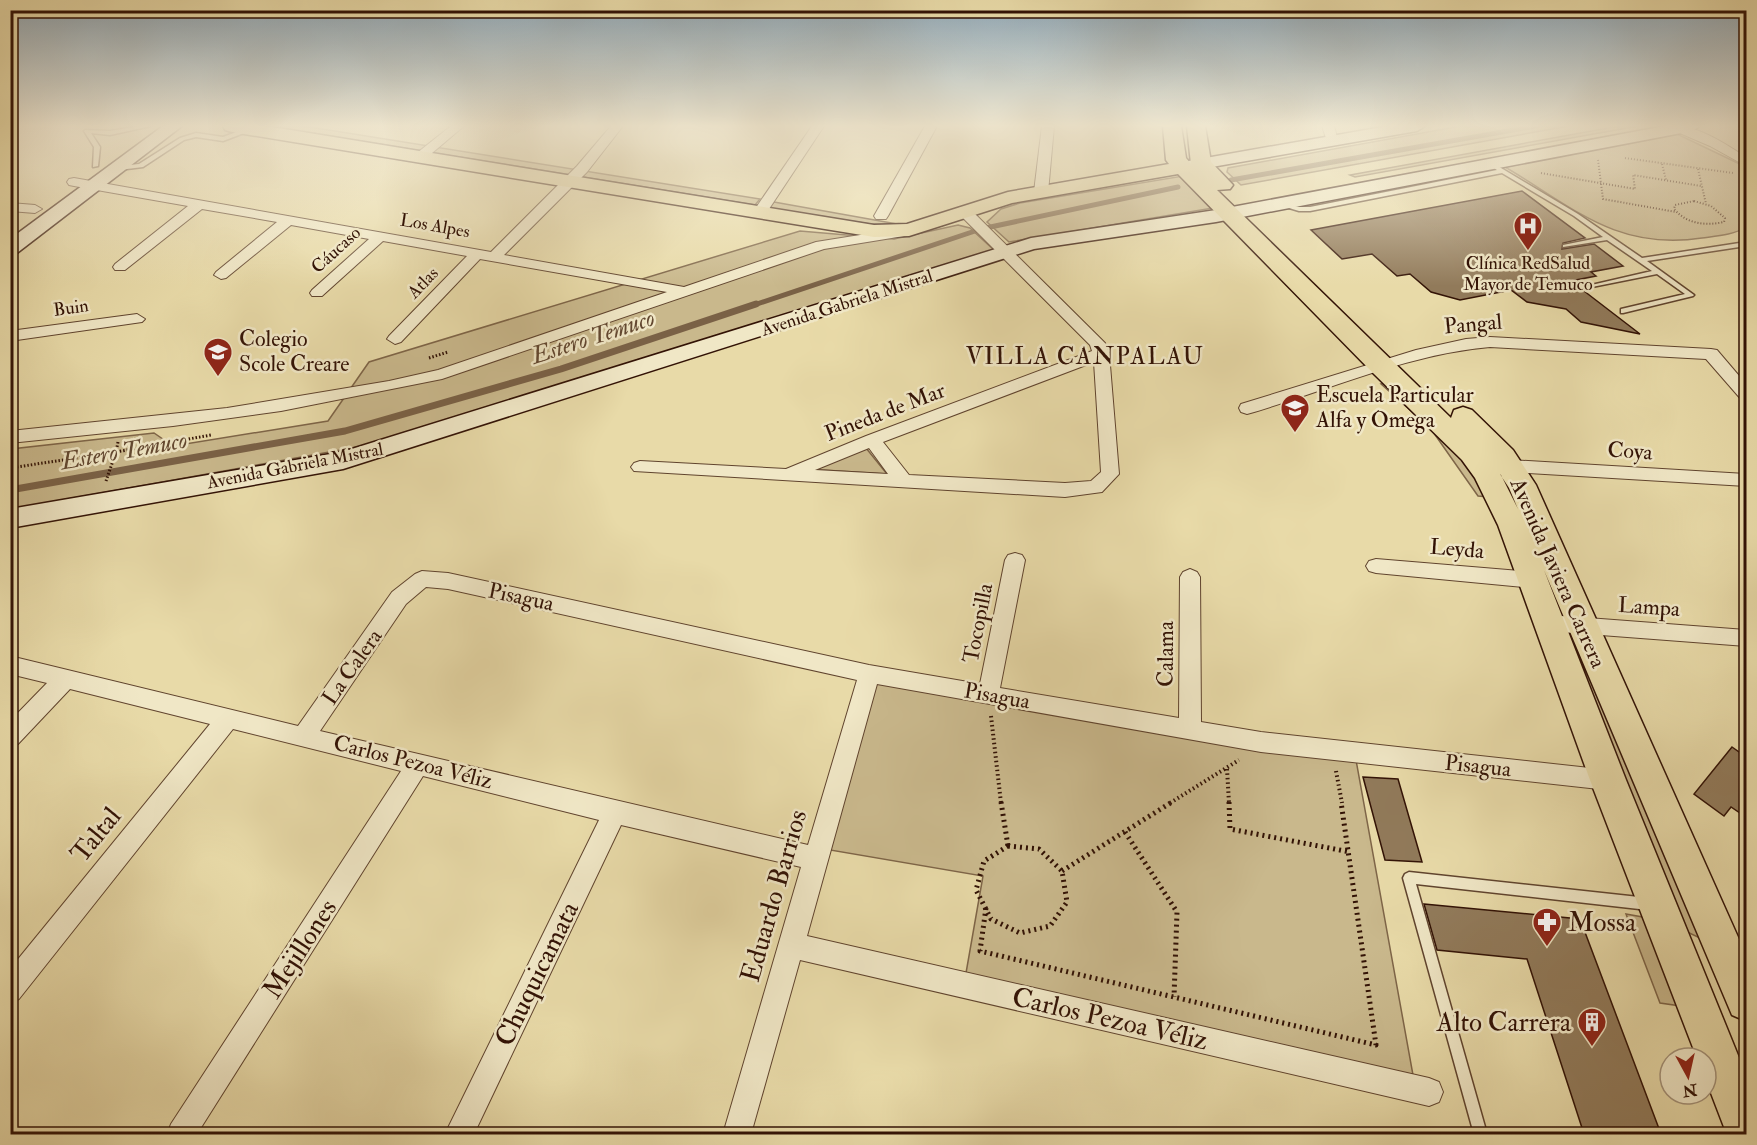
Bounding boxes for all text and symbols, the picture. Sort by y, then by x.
street label: Los Alpes [398,209,472,243]
hospital icon: Clínica RedSalud Mayor de Temuco [1512,210,1544,252]
street label: Cáucaso [306,221,366,278]
place label: Clínica RedSalud Mayor de Temuco [1463,252,1593,296]
street label: Atlas [402,262,444,304]
street label: Avenida Gabriela Mistral [757,264,936,342]
street label: Buin [52,294,90,322]
water label: Estero Temuco [526,303,659,372]
street label: Pangal [1443,307,1504,340]
place label: Colegio Scole Creare [239,325,350,378]
school or university icon: Colegio Scole Creare [202,336,234,378]
district label: VILLA CANPALAU [966,341,1204,372]
street label: Pineda de Mar [821,376,950,448]
place label: Escuela Particular Alfa y Omega [1315,381,1475,434]
school or university icon: Escuela Particular Alfa y Omega [1279,392,1311,434]
water label: Estero Temuco [56,425,190,478]
street label: Coya [1606,435,1654,467]
street label: Avenida Gabriela Mistral [204,438,385,495]
street label: Avenida Javiera Carrera [1503,473,1613,673]
street label: Leyda [1429,533,1486,565]
street label: Pisagua [485,576,557,618]
street label: Tocopilla [957,580,1001,665]
street label: Lampa [1617,591,1682,624]
street label: Calama [1152,620,1180,687]
street label: La Calera [316,623,389,711]
street label: Pisagua [962,676,1033,716]
street label: Carlos Pezoa Véliz [331,729,496,795]
street label: Pisagua [1443,749,1514,784]
street label: Taltal [64,801,128,869]
street label: Eduardo Barrios [734,806,814,986]
street label: Mejillones [256,893,344,1005]
street label: Chuquicamata [488,896,587,1052]
pharmacy icon: Mossa [1531,906,1563,948]
place label: Mossa [1568,906,1637,939]
street label: Carlos Pezoa Véliz [1009,980,1211,1058]
place label: Alto Carrera [1436,1006,1572,1039]
building icon: Alto Carrera [1576,1006,1608,1048]
north arrow [1658,1046,1718,1106]
text: N [1681,1079,1699,1101]

